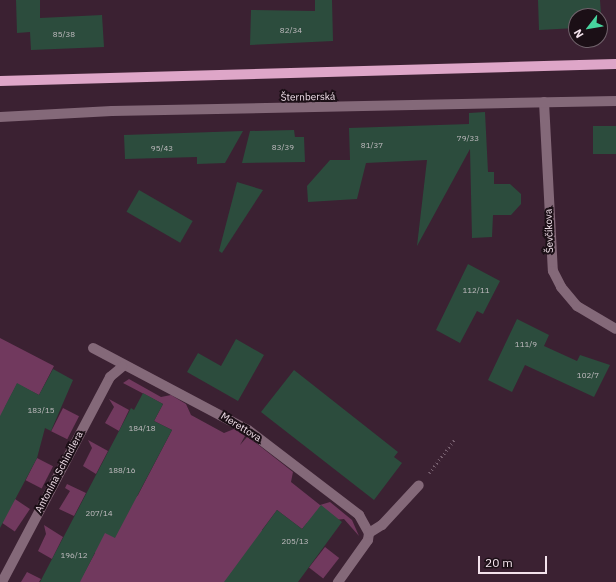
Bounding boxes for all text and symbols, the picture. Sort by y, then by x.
north arrow [568,8,608,48]
house number: 82/34 [280,26,302,36]
text: N [571,27,587,41]
house number: 85/38 [53,30,75,40]
street label: Šternberská [281,91,335,103]
house number: 79/33 [457,134,479,144]
house number: 81/37 [361,141,383,151]
house number: 83/39 [272,143,294,153]
house number: 95/43 [151,144,173,154]
street label: Ševčíkova [542,209,556,253]
house number: 112/11 [462,286,490,296]
house number: 111/9 [515,340,537,350]
house number: 102/7 [577,371,599,381]
house number: 183/15 [27,406,55,416]
street label: Merettova [219,410,263,444]
house number: 184/18 [128,424,156,434]
street label: Antonína Schindlera [32,429,86,515]
house number: 188/16 [108,466,136,476]
house number: 207/14 [85,509,113,519]
house number: 205/13 [281,537,309,547]
scale bar [480,548,549,574]
house number: 196/12 [60,551,88,561]
text: 20 m [485,555,513,570]

